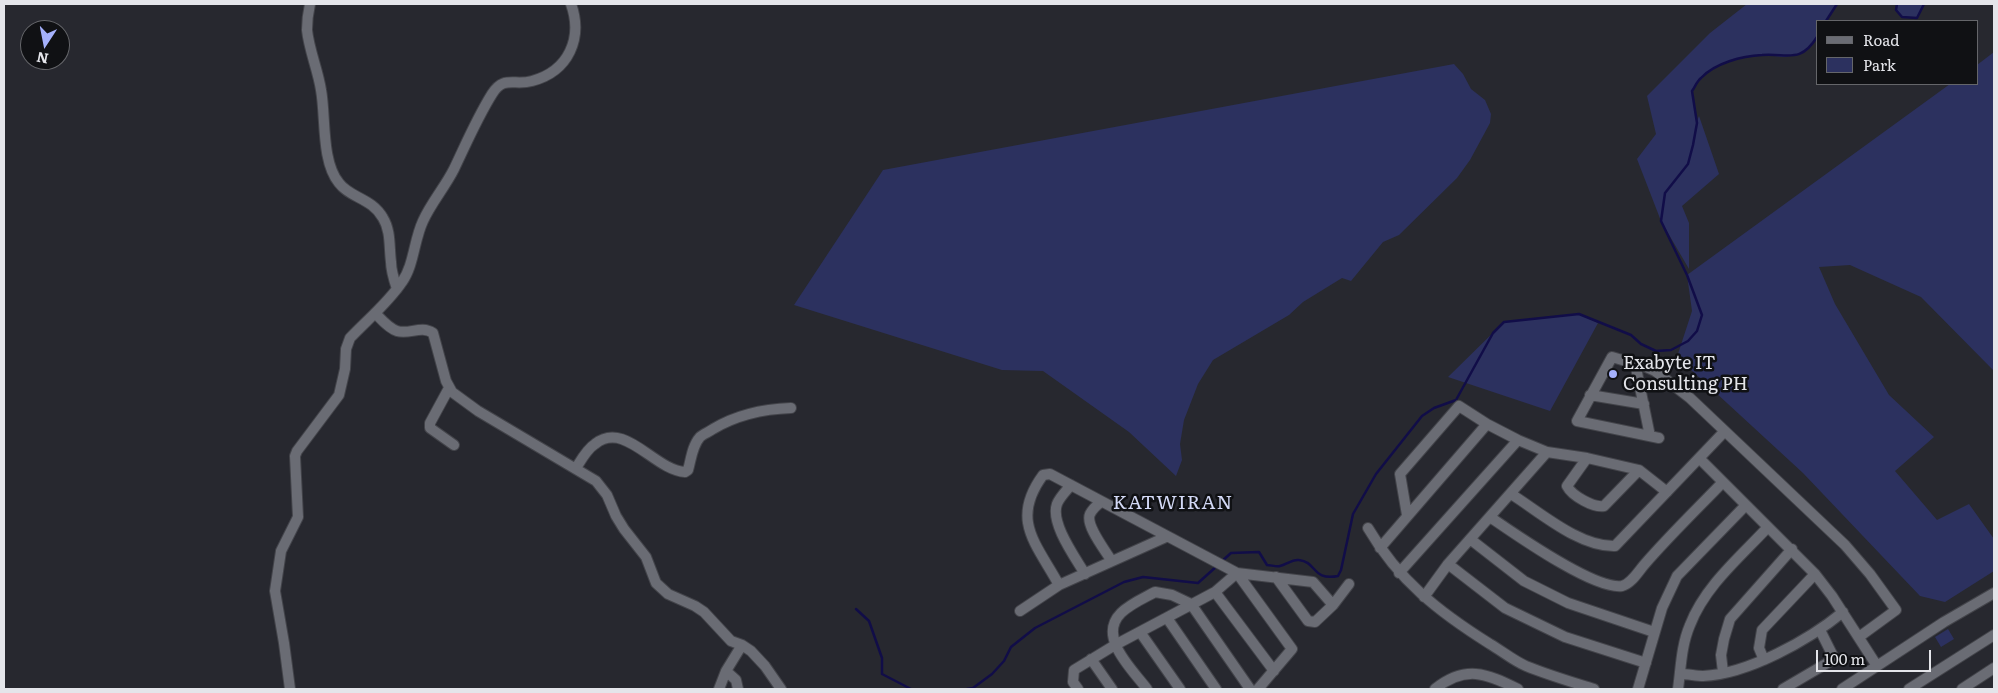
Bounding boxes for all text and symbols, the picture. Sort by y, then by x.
north arrow [20,20,70,70]
legend [1816,20,1978,85]
text: Road [1863,28,1899,51]
text: N [35,48,50,70]
text: Park [1863,53,1896,76]
place label: Exabyte IT Consulting PH [1623,353,1748,396]
marker: Exabyte IT Consulting PH [1607,368,1619,380]
district label: KATWIRAN [1112,492,1234,514]
scale bar [1818,640,1933,672]
text: 100 m [1824,647,1865,670]

